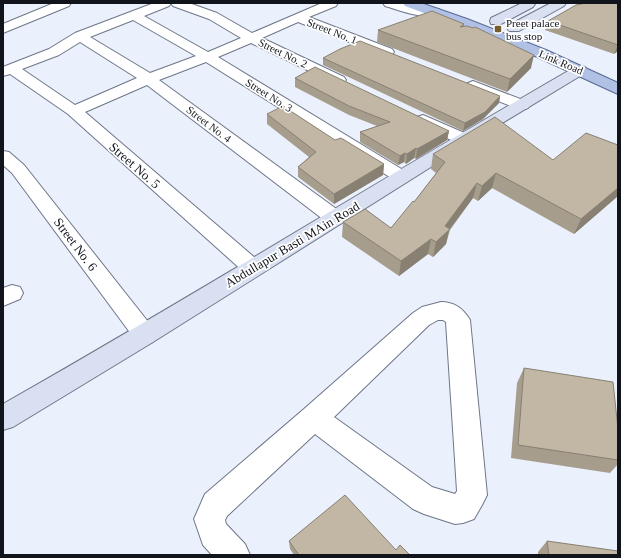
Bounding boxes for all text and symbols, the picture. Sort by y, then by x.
street label: Street No. 1 [305,16,359,46]
place label: Preet palace bus stop [506,17,560,42]
marker: Preet palace bus stop [493,24,503,34]
street label: Street No. 2 [257,36,309,70]
street label: Link Road [537,47,585,77]
street label: Street No. 3 [243,76,295,114]
street label: Street No. 4 [184,103,234,145]
street label: Street No. 5 [106,139,163,192]
street label: Abdullapur Basti MAin Road [222,198,363,291]
street label: Street No. 6 [51,215,101,274]

